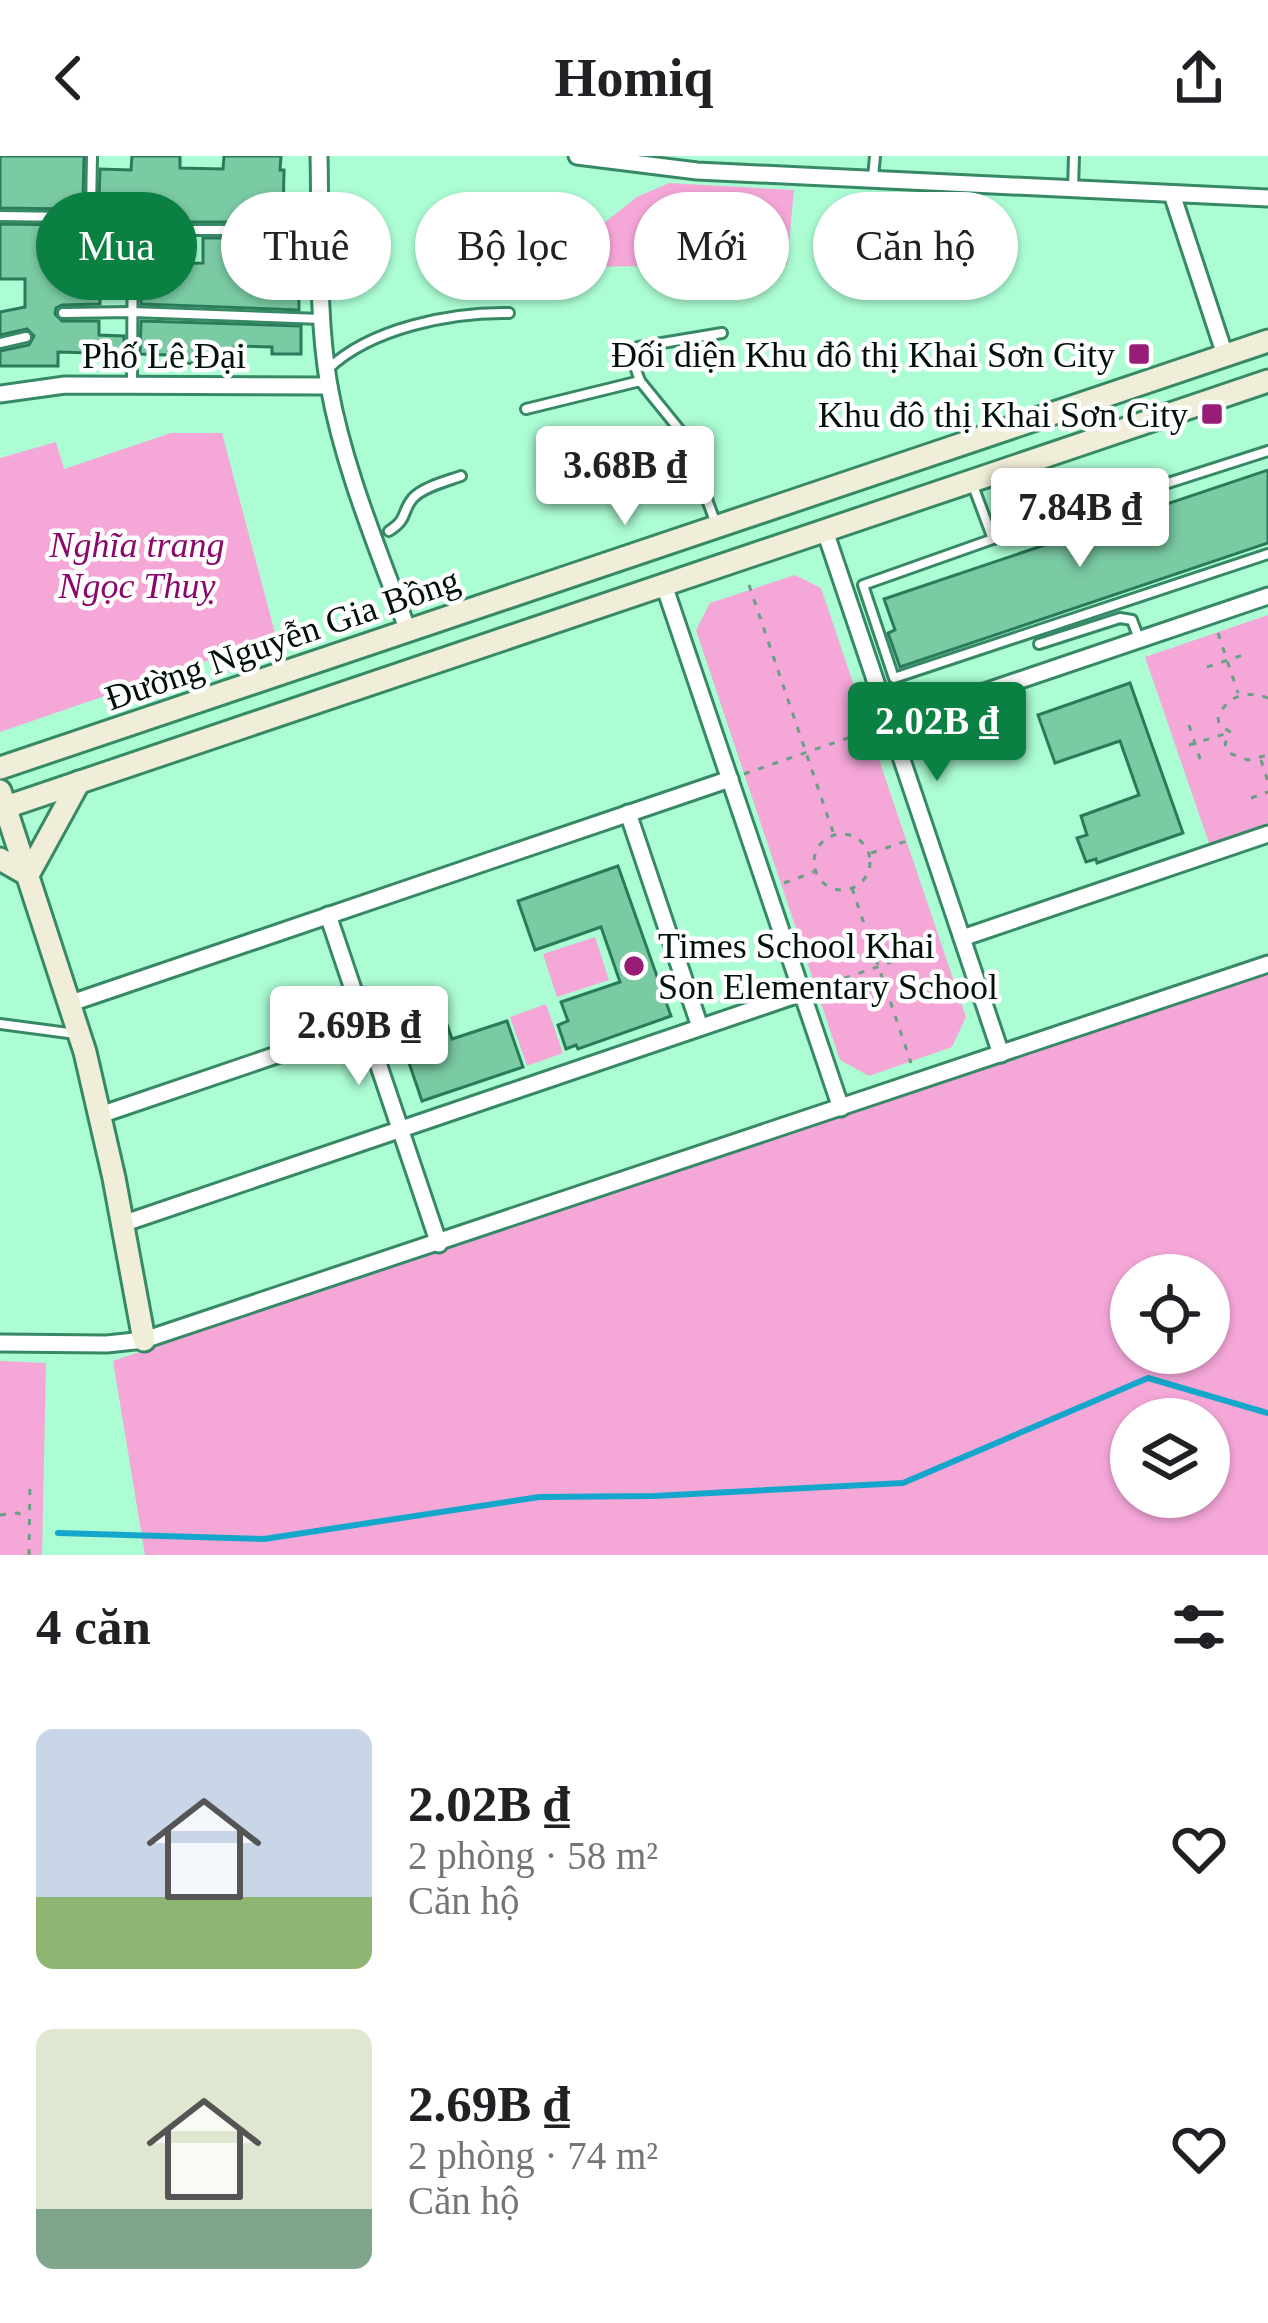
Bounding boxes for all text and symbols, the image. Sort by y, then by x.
icon: back [36,45,102,111]
icon: share [1166,45,1232,111]
text: Homiq [554,48,714,108]
chip: Mua [36,192,197,300]
chip: Thuê [221,192,391,300]
chip: Bộ lọc [415,192,610,300]
chip: Mới [634,192,789,300]
chip: Căn hộ [813,192,1018,300]
place label: Đối diện Khu đô thị Khai Sơn City [611,335,1115,375]
street label: Phố Lê Đại [82,336,246,376]
marker: Đối diện Khu đô thị Khai Sơn City [1126,341,1152,367]
place label: Khu đô thị Khai Sơn City [818,395,1188,435]
marker: Khu đô thị Khai Sơn City [1199,401,1225,427]
pin: 3.68B ₫ [514,426,736,528]
text: 3.68B ₫ [563,443,687,486]
pin: 7.84B ₫ [969,468,1191,570]
text: 7.84B ₫ [1018,485,1142,528]
park label: Nghĩa trang Ngọc Thuỵ [48,525,225,606]
street label: Đường Nguyễn Gia Bồng [100,560,464,718]
pin: 2.02B ₫ [826,682,1048,784]
text: 2.02B ₫ [875,699,999,742]
place label: Times School Khai Son Elementary School [658,926,998,1007]
marker: Times School Khai Son Elementary School [621,953,647,979]
pin: 2.69B ₫ [248,986,470,1088]
text: 2.69B ₫ [297,1003,421,1046]
map controls [1110,1254,1230,1518]
button: locate [1110,1254,1230,1374]
button: layers [1110,1398,1230,1518]
icon: filters [1166,1594,1232,1660]
text: 4 căn [36,1599,151,1655]
text: 2.02B ₫ [408,1776,570,1832]
icon: home [132,1777,276,1921]
icon: heart [1166,1816,1232,1882]
text: 2 phòng · 58 m² [408,1834,658,1877]
text: Căn hộ [408,1879,520,1922]
text: 2.69B ₫ [408,2076,570,2132]
icon: home [132,2077,276,2221]
icon: heart [1166,2116,1232,2182]
text: 2 phòng · 74 m² [408,2134,658,2177]
text: Căn hộ [408,2179,520,2222]

